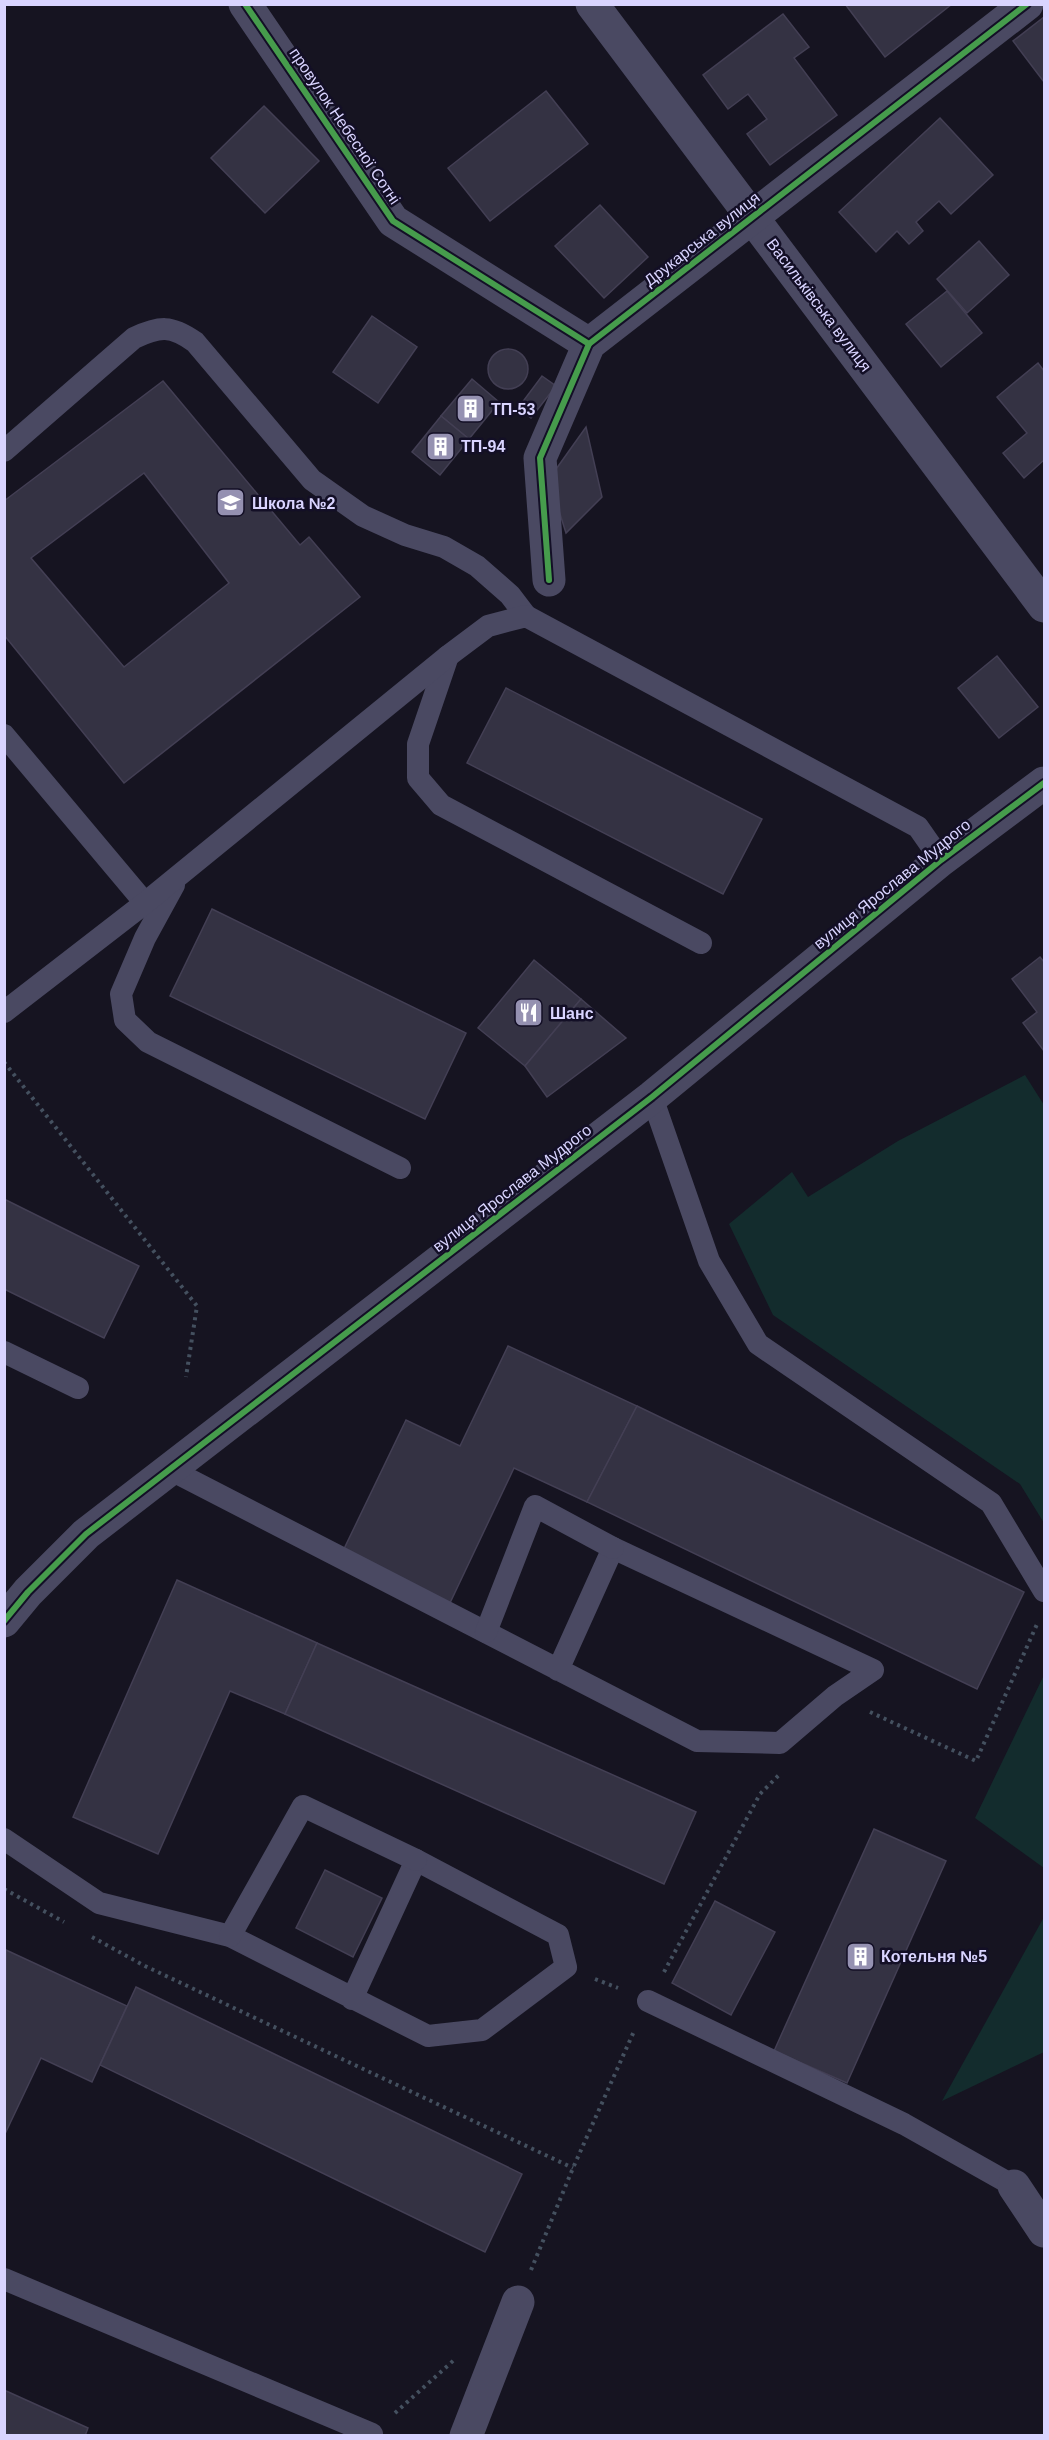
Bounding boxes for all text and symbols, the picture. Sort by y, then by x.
street label: провулок Небесної Сотні [286,45,404,207]
street label: Друкарська вулиця [641,189,763,289]
street label: Васильківська вулиця [763,235,875,375]
building icon: ТП-53 [454,393,486,425]
place label: ТП-53 [491,401,536,418]
building icon: ТП-94 [424,430,456,462]
place label: ТП-94 [461,438,506,455]
school or university icon: Школа №2 [215,487,247,519]
place label: Школа №2 [252,495,336,512]
street label: вулиця Ярослава Мудрого [810,816,974,952]
restaurant icon: Шанс [513,997,545,1029]
place label: Шанс [550,1005,594,1022]
street label: вулиця Ярослава Мудрого [430,1121,595,1255]
building icon: Котельня №5 [844,1940,876,1972]
place label: Котельня №5 [881,1948,987,1965]

